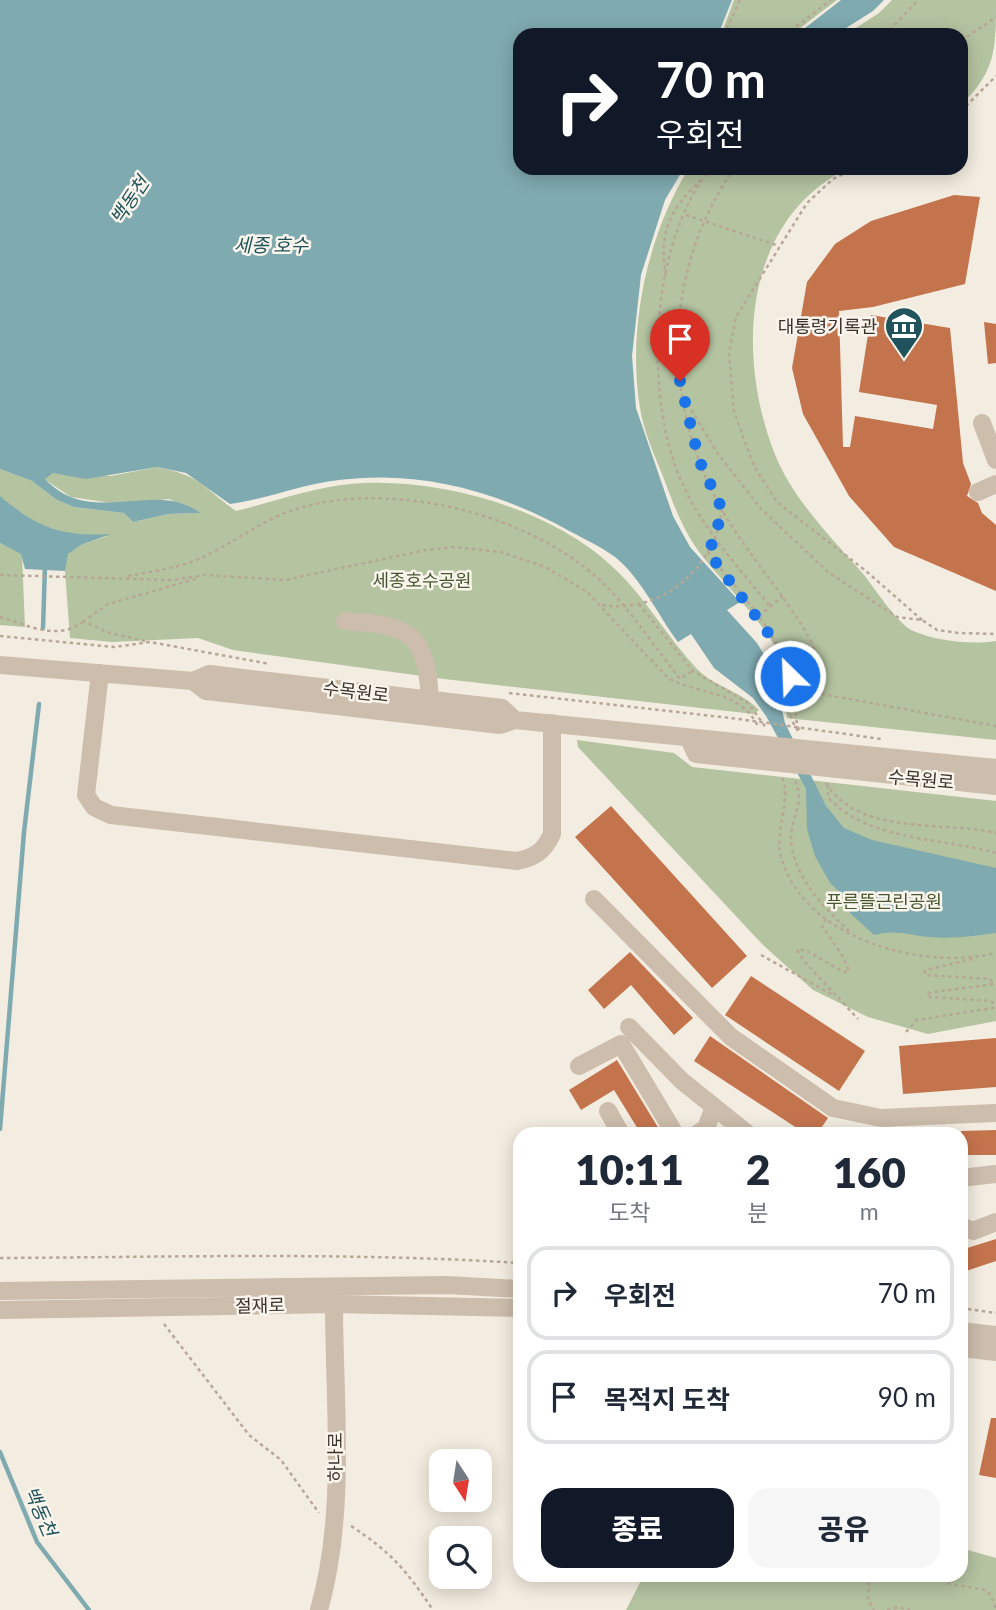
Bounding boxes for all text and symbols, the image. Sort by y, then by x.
text: 70 m [656,50,766,108]
icon: right [541,56,632,147]
text: 우회전 [656,114,744,153]
water label: 백동천 [105,171,154,228]
water label: 세종 호수 [234,233,309,256]
museum icon: 대통령기록관 [883,305,925,360]
pin [650,309,710,381]
place label: 대통령기록관 [778,315,877,337]
icon: arrive [661,320,699,358]
park label: 세종호수공원 [372,569,472,591]
position arrow [753,639,827,713]
street label: 수목원로 [322,676,390,706]
street label: 수목원로 [887,765,955,793]
park label: 푸른뜰근린공원 [826,890,942,912]
text: 10:11 [575,1144,684,1194]
text: 2 [746,1144,770,1194]
text: 160 [833,1147,906,1197]
text: m [860,1197,879,1225]
text: 도착 [608,1198,651,1226]
text: 분 [748,1198,769,1226]
icon: right [545,1274,583,1312]
text: 70 m [878,1277,936,1309]
text: 우회전 [604,1279,676,1311]
street label: 절재로 [235,1294,285,1316]
icon: arrive [545,1378,583,1416]
text: 90 m [878,1381,936,1413]
text: 목적지 도착 [604,1383,730,1415]
street label: 하나로 [324,1432,346,1482]
north arrow [429,1449,492,1512]
map controls [429,1449,492,1589]
water label: 백동천 [20,1482,63,1541]
button: 종료 [541,1488,734,1568]
button: 공유 [748,1488,940,1568]
button: search [429,1526,492,1589]

